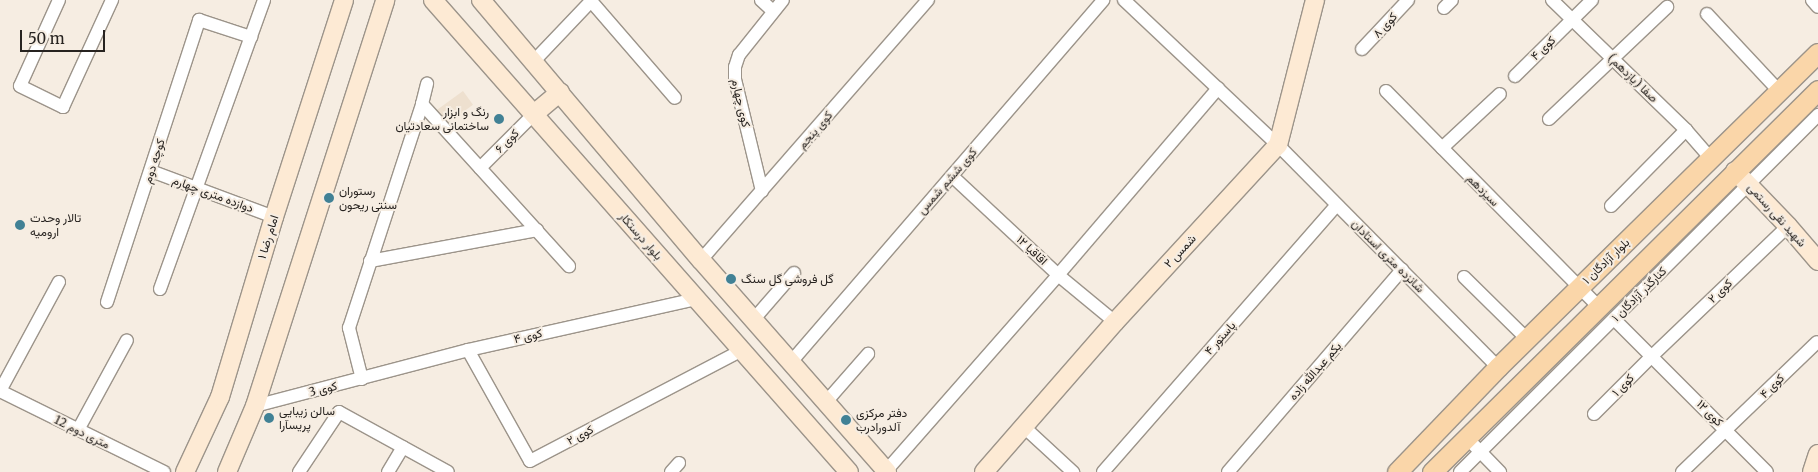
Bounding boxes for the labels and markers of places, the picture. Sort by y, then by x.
place label: رنگ و ابزار ساختمانی سعادتیان [395,105,489,133]
marker: رنگ و ابزار ساختمانی سعادتیان [493,113,505,125]
place label: رستوران سنتی ریحون [339,184,397,212]
marker: رستوران سنتی ریحون [323,192,335,204]
place label: تالار وحدت ارومیه [30,211,81,239]
marker: تالار وحدت ارومیه [14,219,26,231]
place label: گل فروشی گل سنگ [741,272,834,286]
marker: گل فروشی گل سنگ [725,273,737,285]
place label: سالن زیبایی پریسآرا [279,404,335,432]
place label: دفتر مرکزی آلدورادرب [856,406,907,434]
marker: سالن زیبایی پریسآرا [263,412,275,424]
marker: دفتر مرکزی آلدورادرب [840,414,852,426]

